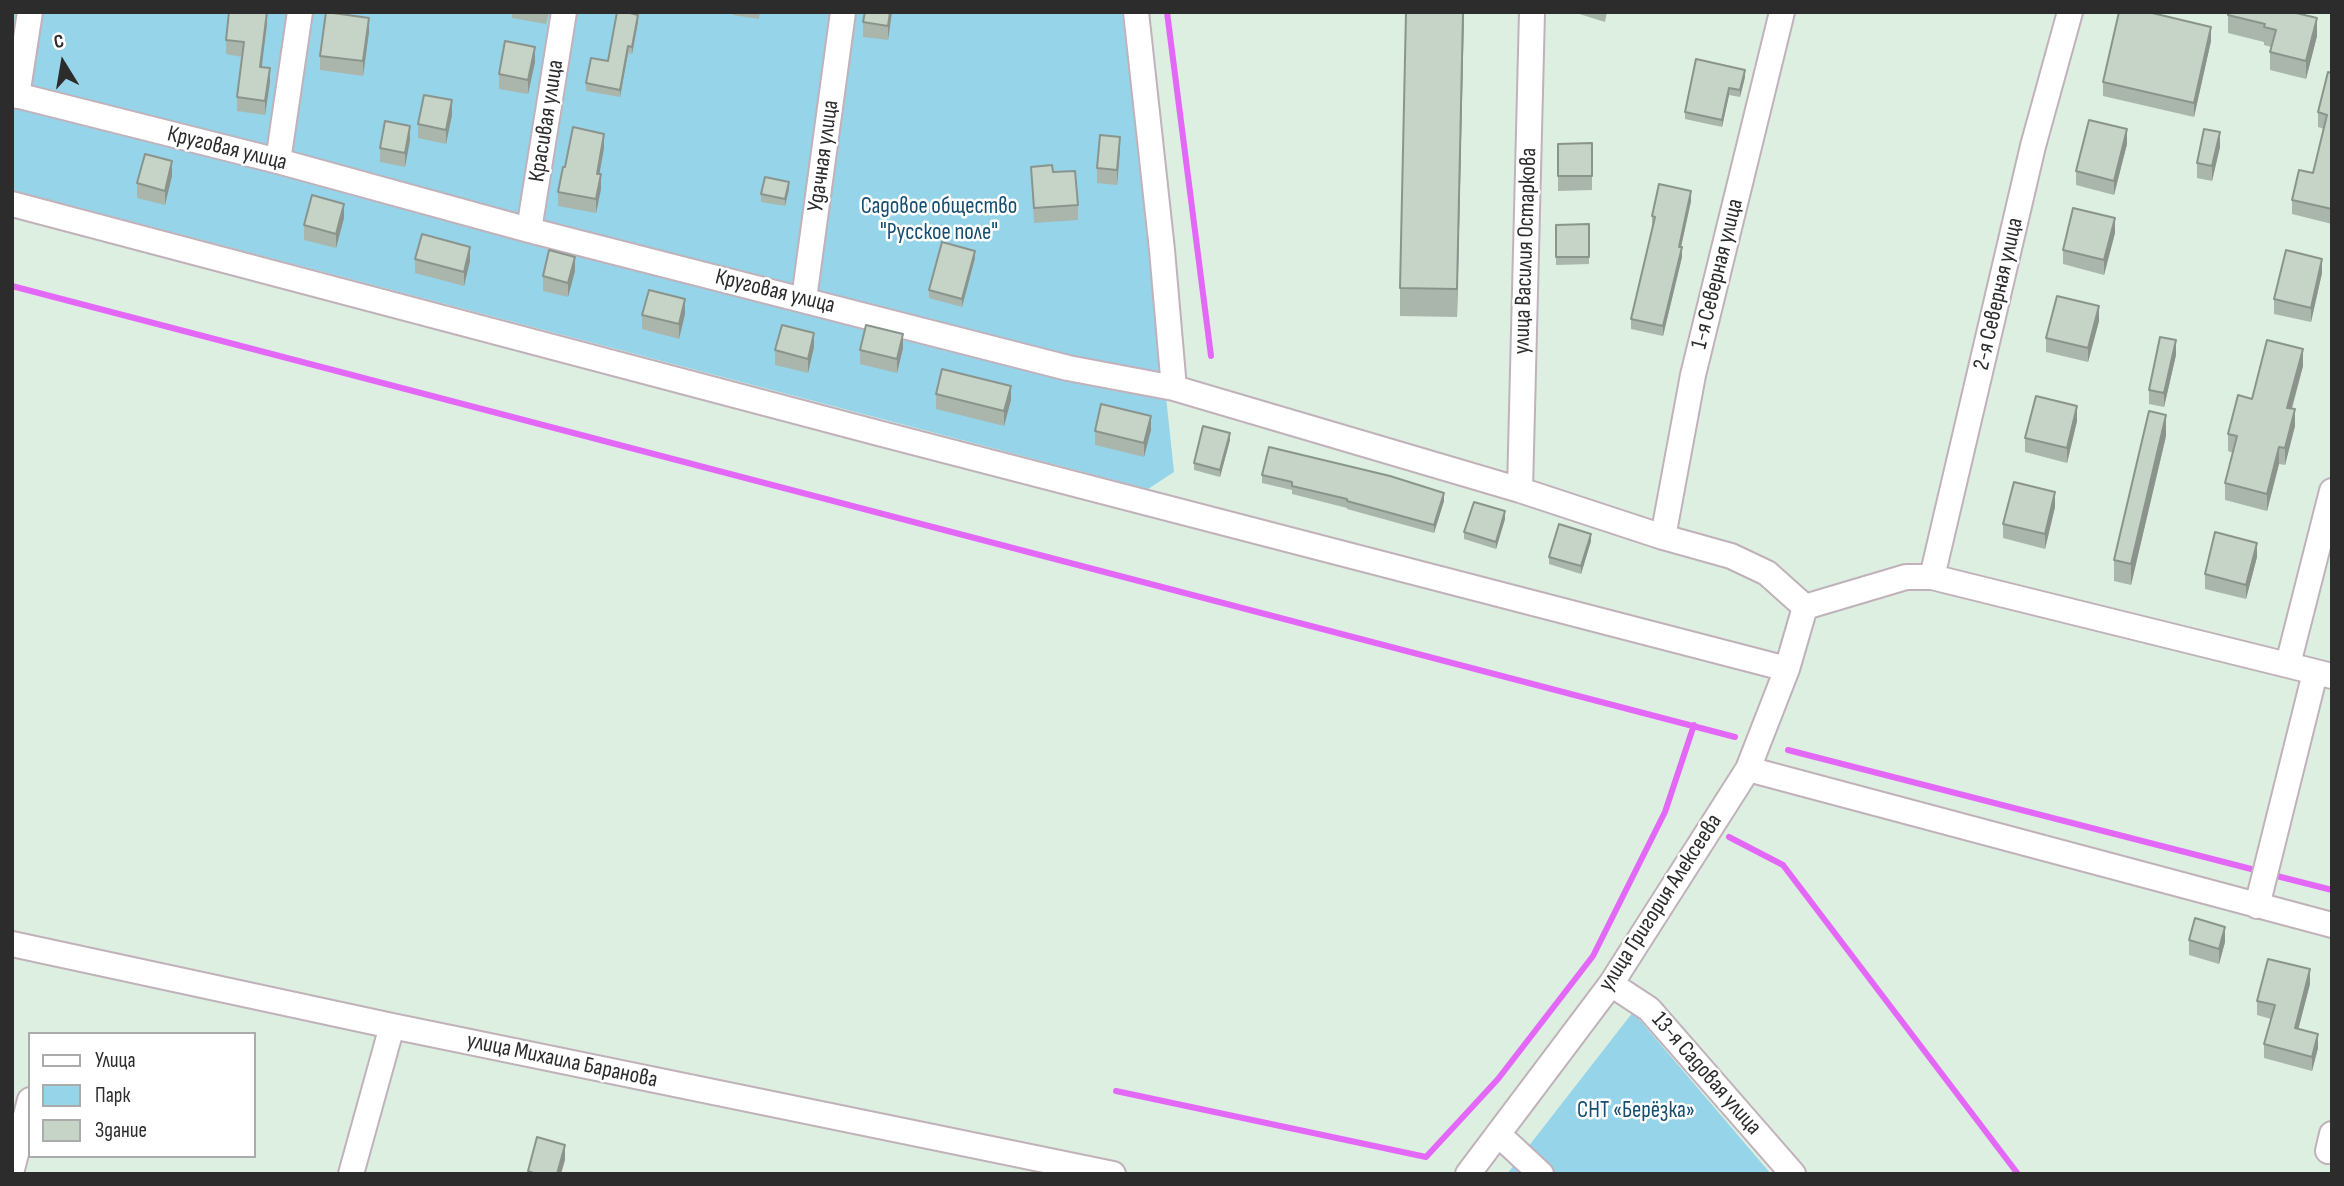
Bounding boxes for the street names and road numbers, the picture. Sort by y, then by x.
street label: Красивая улица [524,58,570,184]
street label: Удачная улица [803,98,845,214]
street label: Круговая улица [164,121,290,177]
street label: улица Василия Остаркова [1509,147,1543,355]
street label: 1-я Северная улица [1686,196,1750,352]
street label: 2-я Северная улица [1968,215,2030,373]
street label: Круговая улица [712,264,838,320]
street label: улица Григория Алексеева [1593,809,1729,997]
street label: 13-я Садовая улица [1645,1007,1767,1141]
street label: улица Михаила Баранова [464,1027,660,1095]

